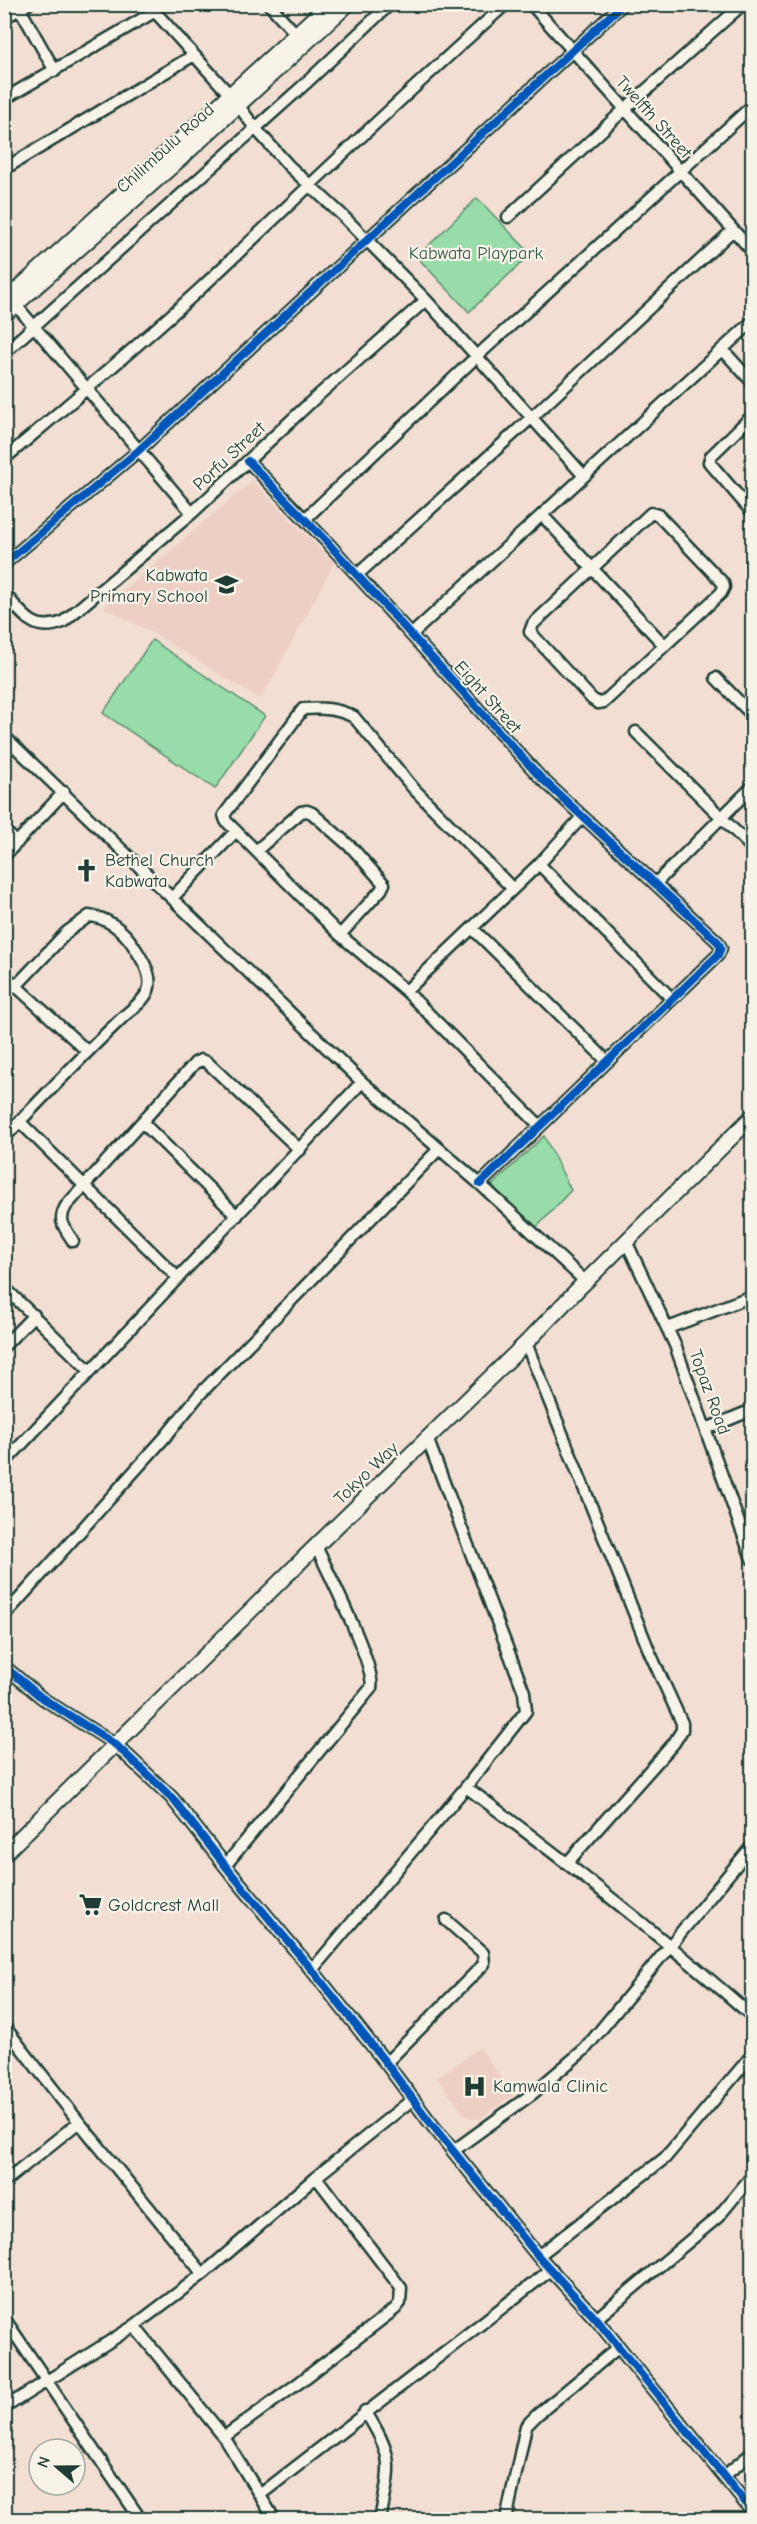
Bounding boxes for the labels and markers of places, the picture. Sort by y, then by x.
place label: Kabwata Primary School [90,565,208,607]
school or university icon: Kabwata Primary School [213,572,239,598]
place label: Bethel Church Kabwata [105,850,214,892]
church icon: Bethel Church Kabwata [74,857,100,883]
supermarket icon: Goldcrest Mall [77,1892,103,1918]
place label: Goldcrest Mall [108,1895,219,1916]
hospital icon: Kamwala Clinic [462,2073,488,2099]
place label: Kamwala Clinic [493,2076,608,2097]

